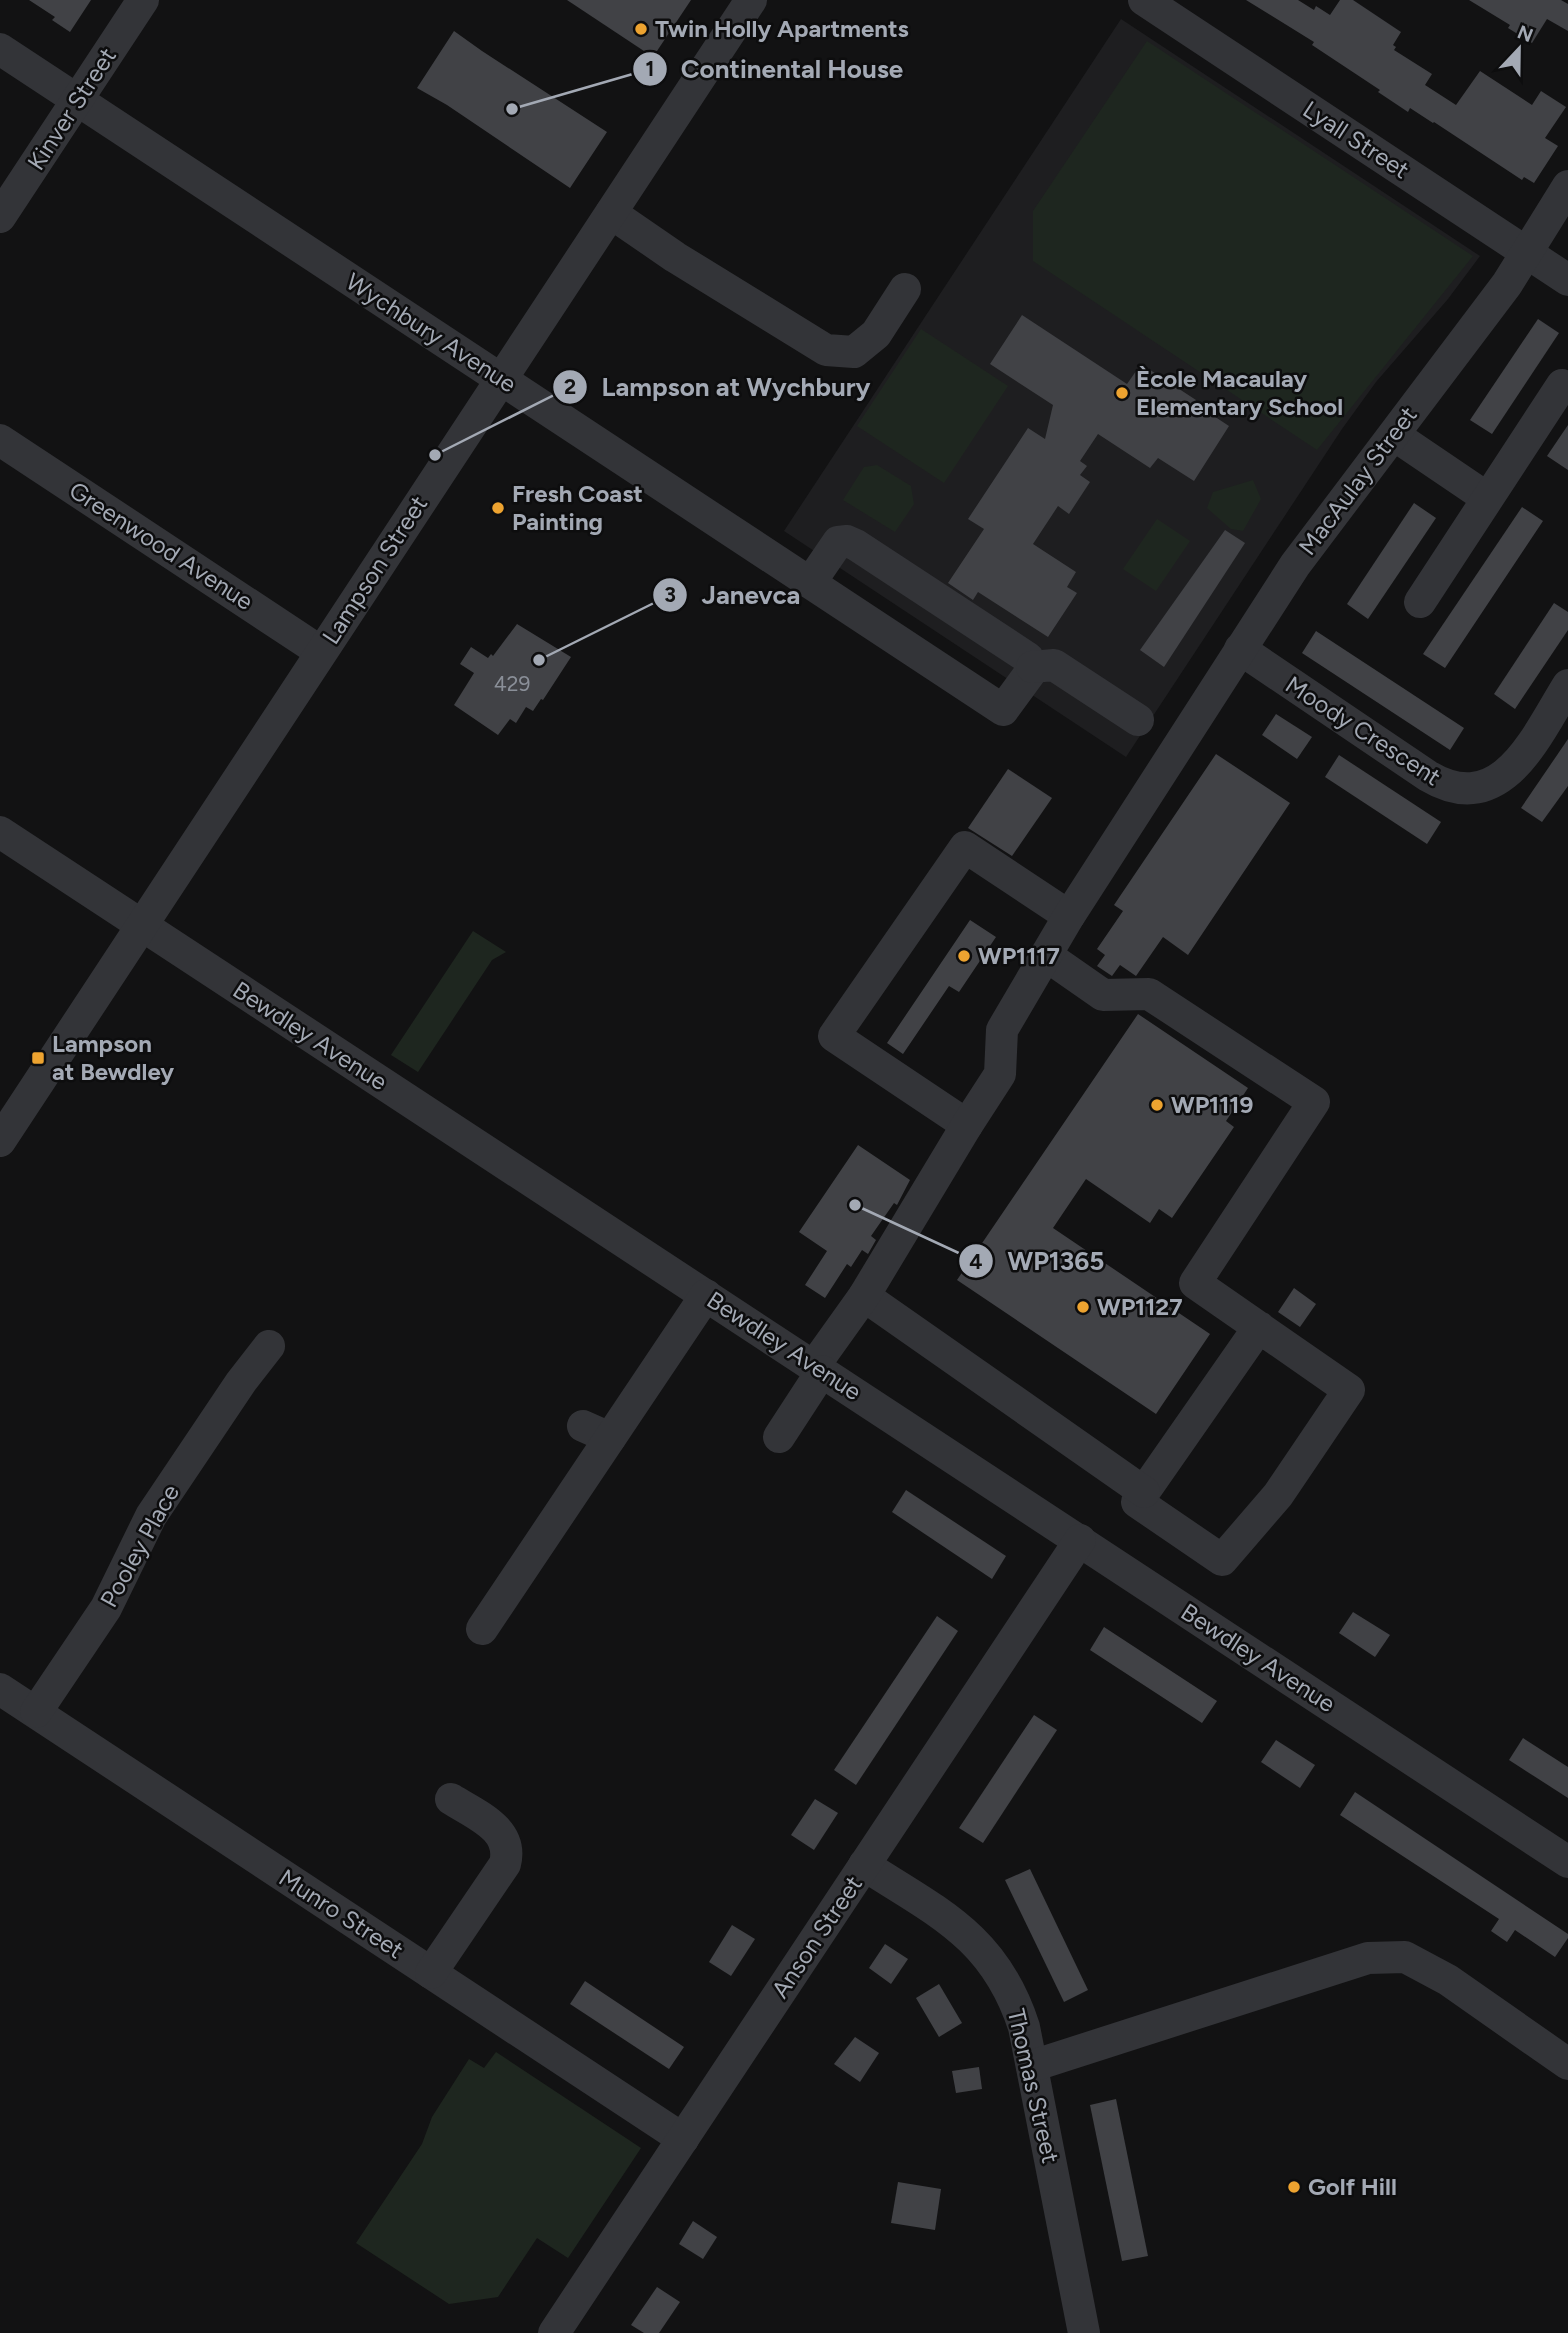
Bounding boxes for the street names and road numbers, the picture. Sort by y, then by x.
street label: Kinver Street [21,42,122,175]
street label: Lyall Street [1298,95,1415,185]
street label: Wychbury Avenue [341,267,522,398]
street label: MacAulay Street [1292,401,1423,561]
street label: Greenwood Avenue [64,475,259,616]
street label: Lampson Street [316,490,433,649]
street label: Moody Crescent [1280,670,1446,791]
street label: Bewdley Avenue [228,975,393,1096]
street label: Bewdley Avenue [702,1285,867,1406]
street label: Pooley Place [94,1479,185,1612]
street label: Bewdley Avenue [1176,1597,1341,1718]
street label: Munro Street [274,1863,409,1964]
street label: Anson Street [765,1870,868,2003]
street label: Thomas Street [1002,2006,1065,2166]

